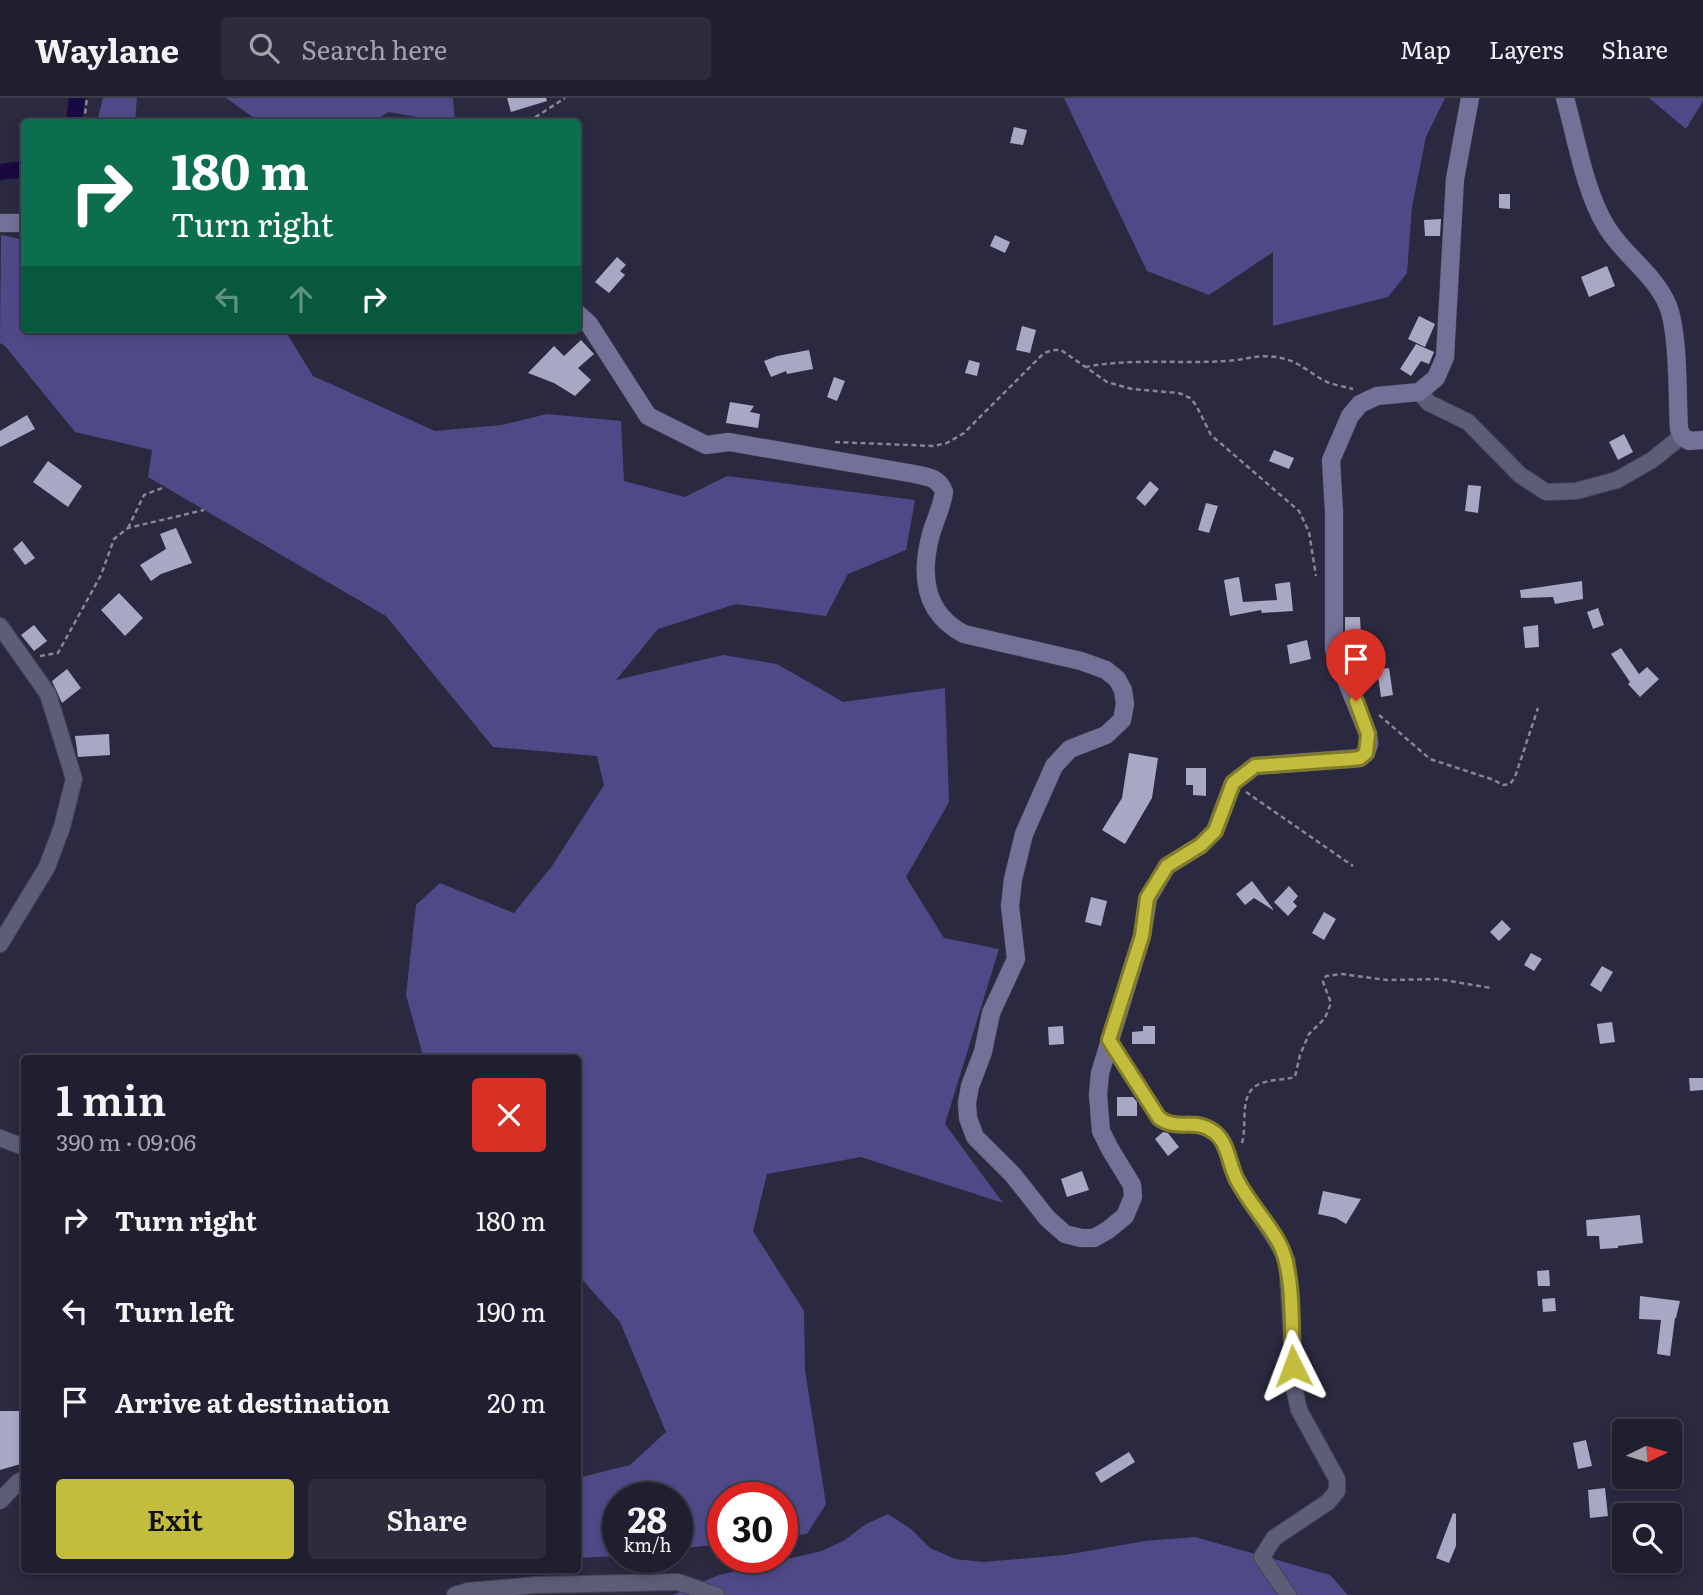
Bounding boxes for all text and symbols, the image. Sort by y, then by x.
search box [221,17,711,80]
text: Waylane [35,24,179,73]
icon: search [245,29,283,67]
text: Search here [301,29,447,68]
text: Map [1400,31,1451,66]
text: Layers [1489,31,1563,66]
text: Share [1601,31,1668,66]
text: 180 m [171,132,309,205]
icon: right [56,147,147,238]
text: Turn right [171,199,333,247]
icon: left [209,280,247,318]
icon: ahead [282,280,320,318]
icon: right [355,280,393,318]
pin [1326,629,1386,701]
icon: arrive [1337,640,1375,678]
text: 1 min [56,1067,166,1129]
button: close [472,1078,546,1152]
text: 390 m · 09:06 [56,1124,196,1158]
text: Turn right [115,1200,257,1239]
text: 180 m [476,1200,546,1239]
icon: right [56,1201,94,1239]
text: Turn left [115,1291,234,1330]
text: 190 m [476,1291,546,1330]
icon: left [56,1292,94,1330]
position arrow [1256,1329,1330,1403]
text: Arrive at destination [115,1382,390,1421]
text: 20 m [487,1382,546,1421]
icon: arrive [56,1383,94,1421]
north arrow [1612,1419,1682,1489]
map controls [1612,1419,1682,1573]
button: Exit [56,1479,294,1559]
button: Share [308,1479,546,1559]
speed limit sign: 30 [707,1482,798,1573]
text: 28 [628,1492,667,1544]
button: search [1612,1503,1682,1573]
text: km/h [624,1531,671,1558]

